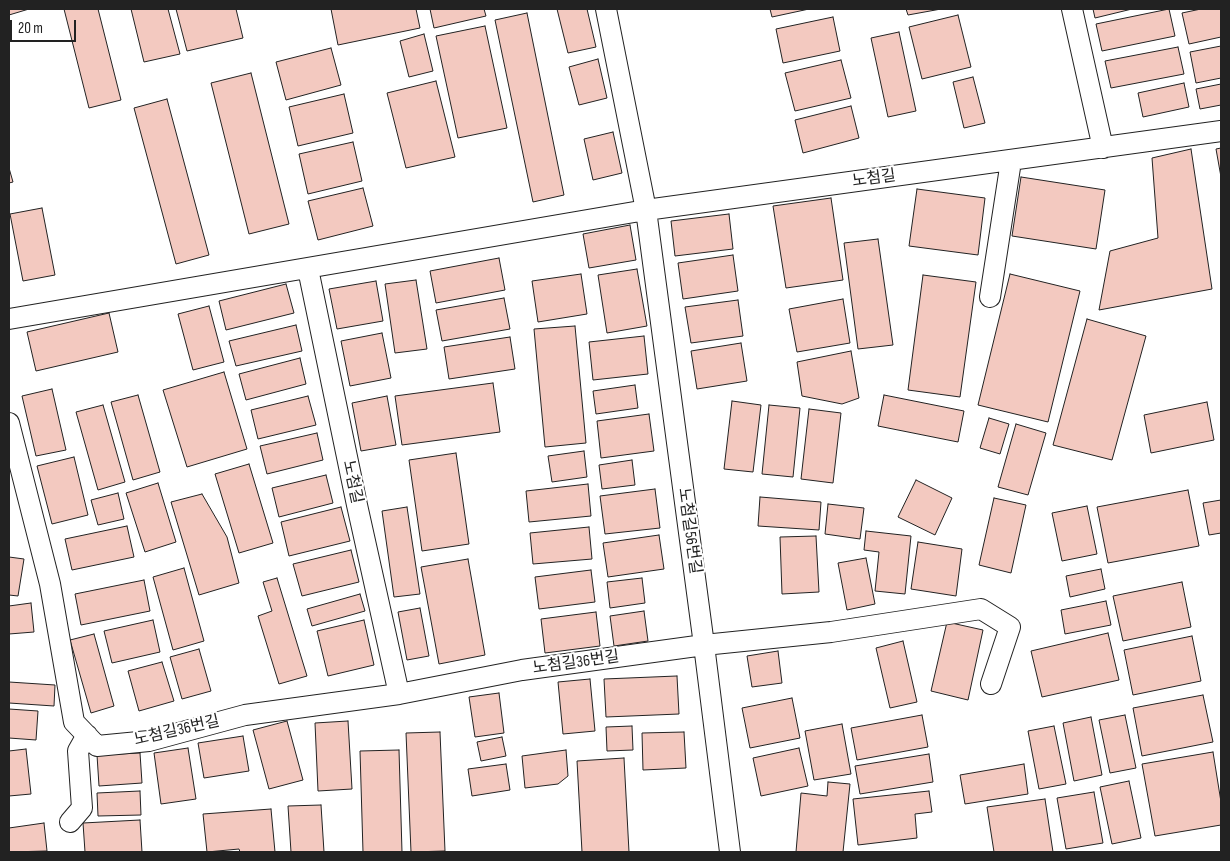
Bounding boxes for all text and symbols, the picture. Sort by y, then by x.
scale bar [12,10,79,42]
text: 20 m [18,19,43,38]
street label: 노첨길 [851,166,897,192]
street label: 노첨길 [338,458,366,506]
street label: 노첨길56번길 [673,487,705,575]
street label: 노첨길36번길 [531,647,621,679]
street label: 노첨길36번길 [132,712,222,750]

